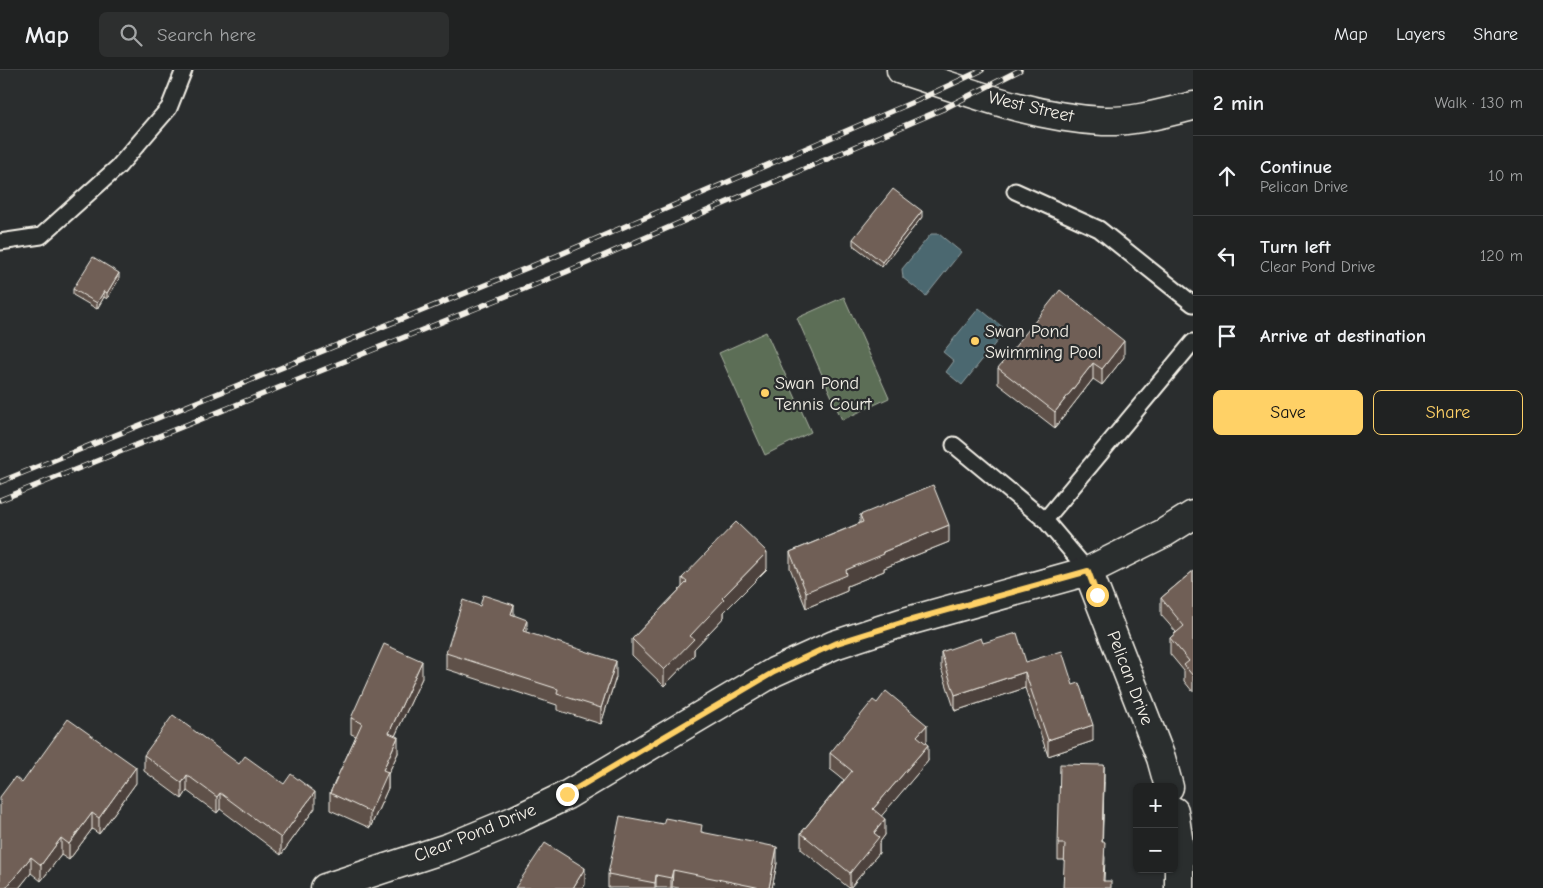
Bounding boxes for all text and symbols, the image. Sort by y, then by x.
search box [99,12,449,57]
text: Map [25,21,69,49]
icon: search [117,21,145,49]
text: Search here [157,24,256,46]
text: Map [1334,24,1368,45]
text: Layers [1396,24,1445,45]
text: Share [1473,24,1518,45]
street label: West Street [986,87,1077,127]
text: 2 min [1213,91,1264,115]
text: Walk · 130 m [1434,94,1523,112]
text: Continue [1260,156,1332,178]
icon: ahead [1213,162,1241,190]
text: 10 m [1488,167,1523,185]
text: Pelican Drive [1260,178,1348,196]
text: Turn left [1260,236,1331,258]
icon: left [1213,242,1241,270]
text: 120 m [1480,247,1523,265]
text: Clear Pond Drive [1260,258,1375,276]
place label: Swan Pond Swimming Pool [985,321,1101,363]
icon: arrive [1213,322,1241,350]
text: Arrive at destination [1260,325,1426,347]
marker: Swan Pond Swimming Pool [969,335,981,347]
place label: Swan Pond Tennis Court [775,373,872,415]
marker: Swan Pond Tennis Court [759,387,771,399]
button: Save [1213,390,1363,435]
button: Share [1373,390,1523,435]
route start [1086,584,1109,607]
street label: Pelican Drive [1102,628,1158,728]
route end [556,783,579,806]
map controls [1133,783,1178,873]
button: + [1133,783,1178,828]
street label: Clear Pond Drive [411,799,539,867]
button: − [1133,828,1178,873]

